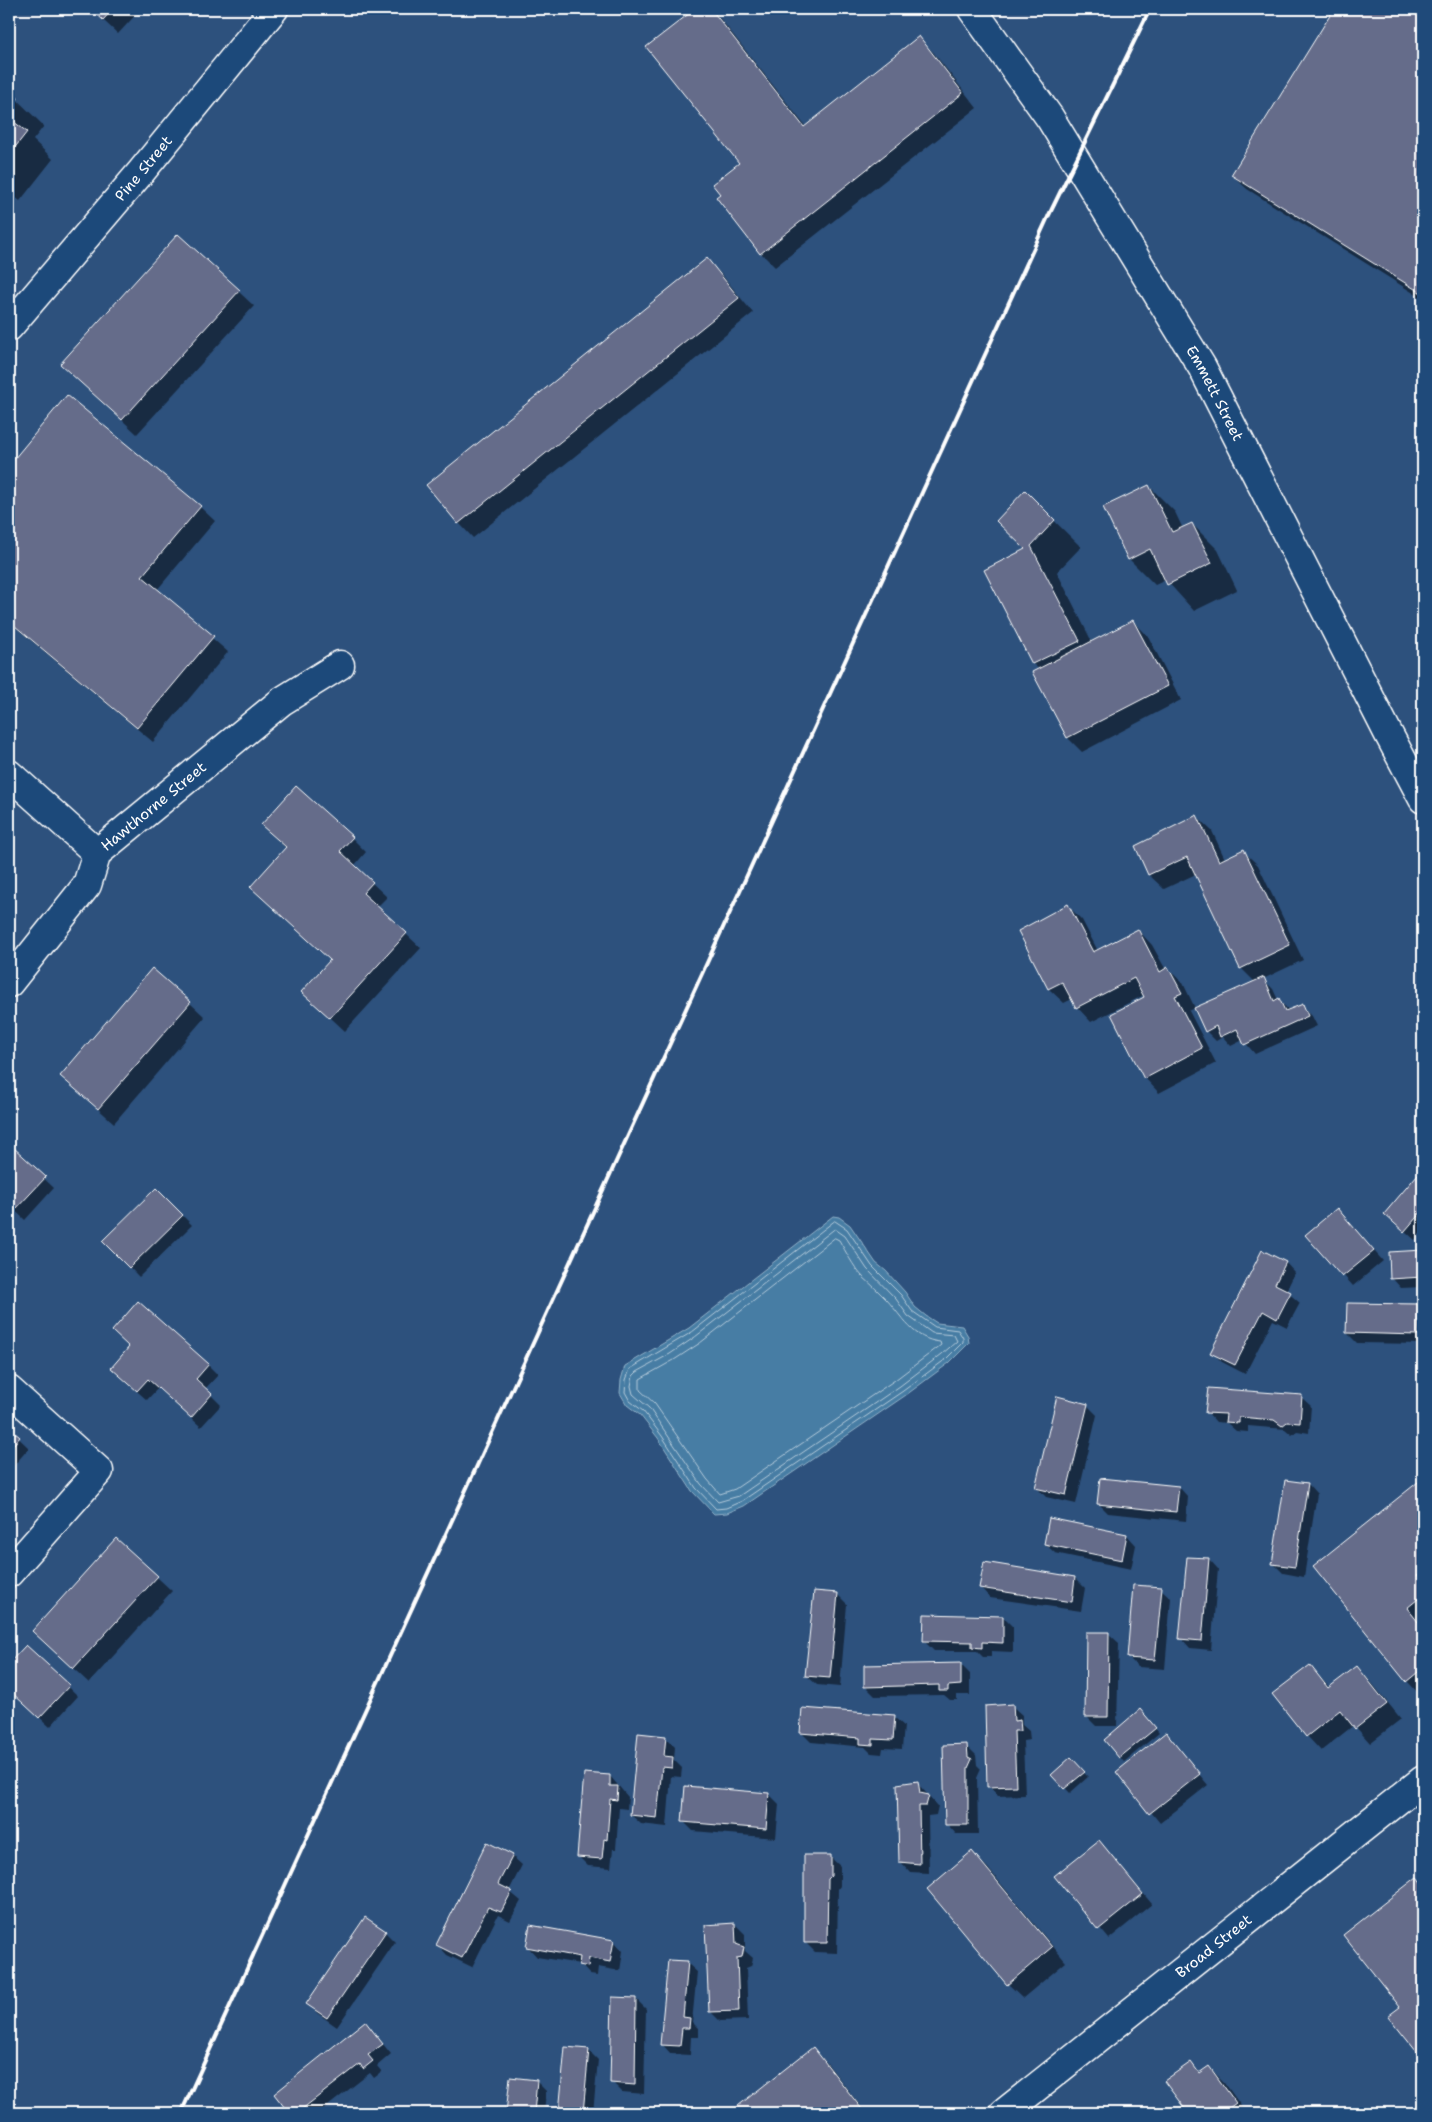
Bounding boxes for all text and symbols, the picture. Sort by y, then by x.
street label: Pine Street [110,131,177,205]
street label: Emmett Street [1181,342,1248,444]
street label: Hawthorne Street [97,757,210,856]
street label: Broad Street [1172,1910,1256,1983]

